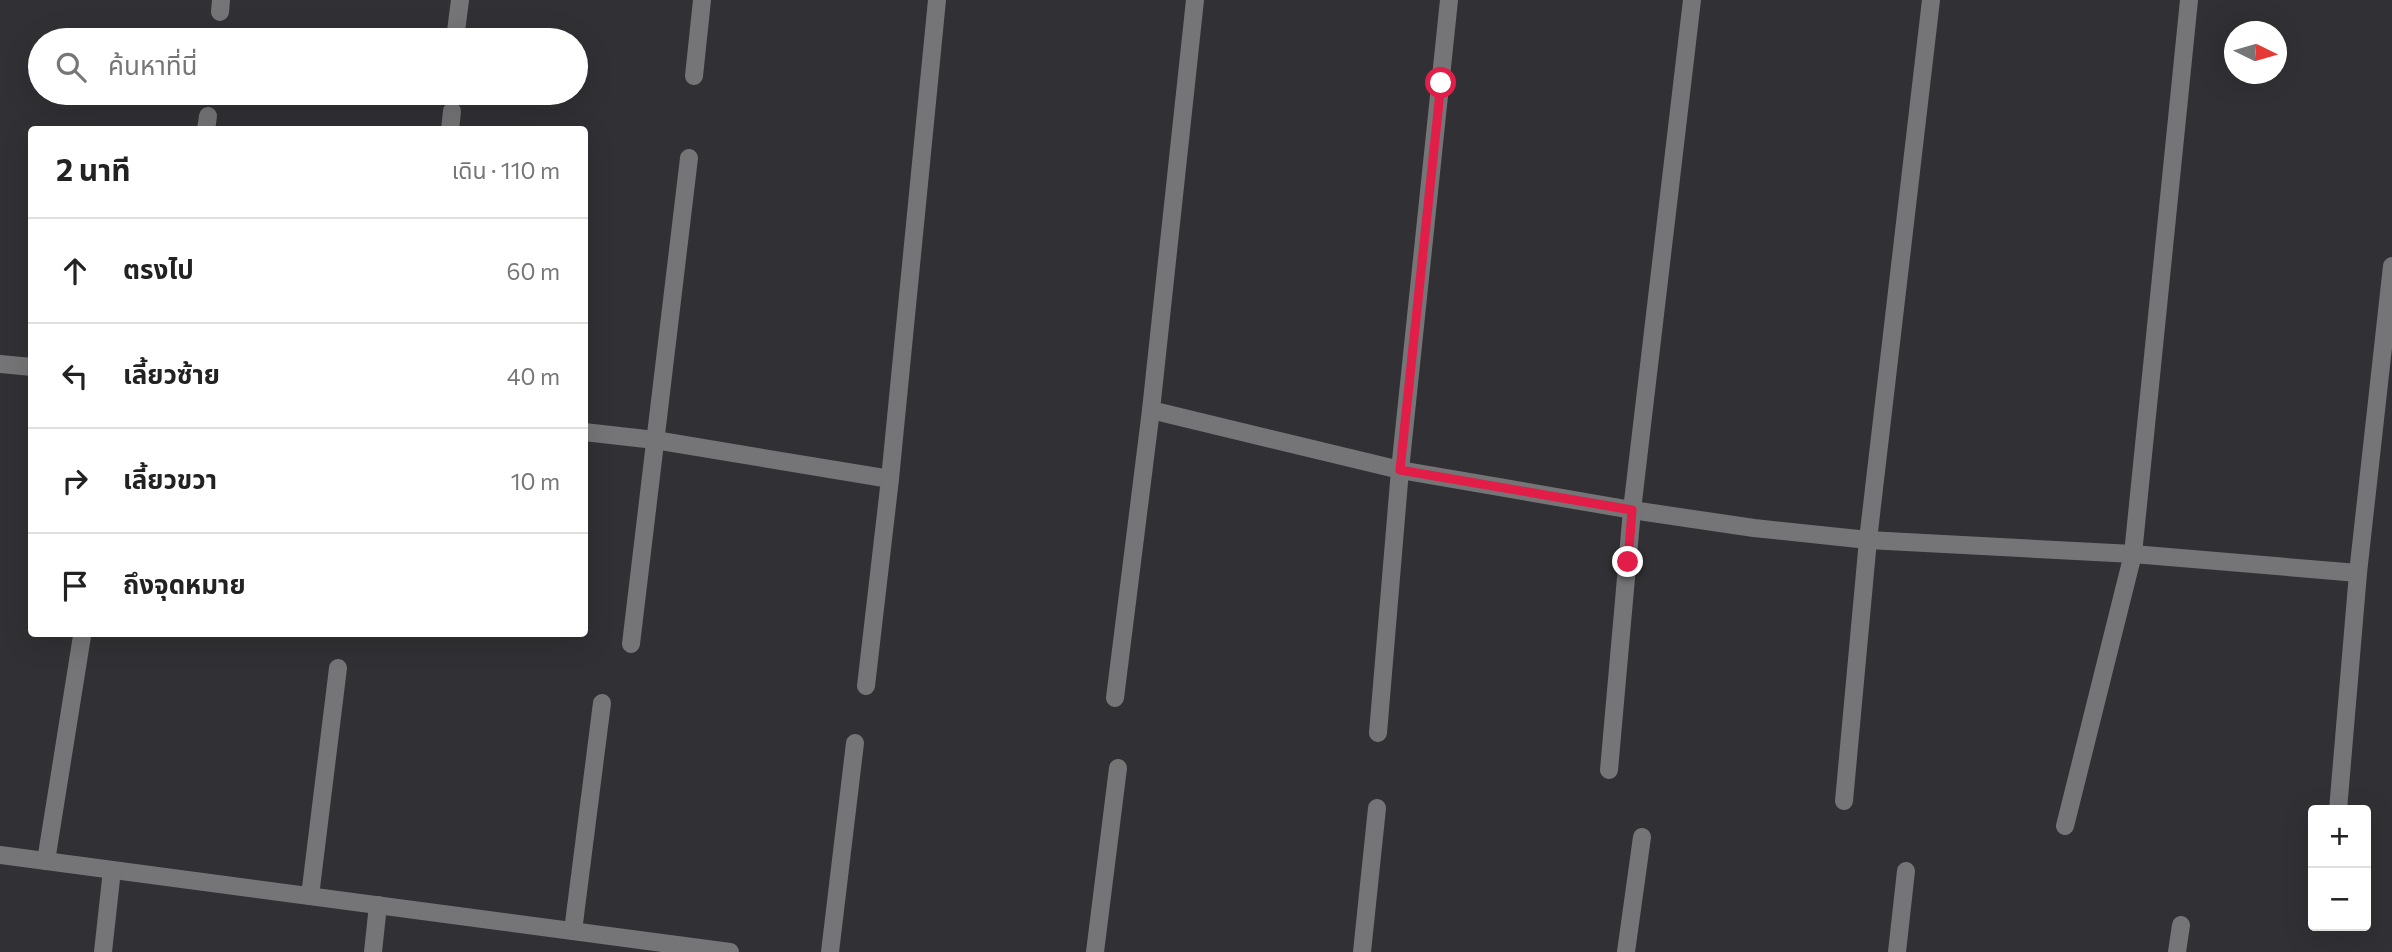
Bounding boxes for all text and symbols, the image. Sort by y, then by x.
north arrow [2224,21,2287,84]
search box [28,28,588,105]
icon: search [52,48,90,86]
text: ค้นหาที่นี่ [108,49,198,80]
route start [1425,67,1456,98]
text: 2 นาที [56,150,131,187]
text: เดิน · 110 m [452,156,560,184]
icon: ahead [56,252,94,290]
text: ตรงไป [123,253,194,284]
text: 60 m [507,257,560,285]
icon: left [56,357,94,395]
text: เลี้ยวซ้าย [123,358,220,389]
text: 40 m [507,362,560,390]
icon: right [56,462,94,500]
text: เลี้ยวขวา [123,463,217,494]
text: 10 m [511,467,560,495]
route end [1612,546,1643,577]
icon: arrive [56,567,94,605]
text: ถึงจุดหมาย [123,568,246,599]
map controls [2308,805,2371,931]
button: + [2308,805,2371,868]
button: − [2308,868,2371,931]

